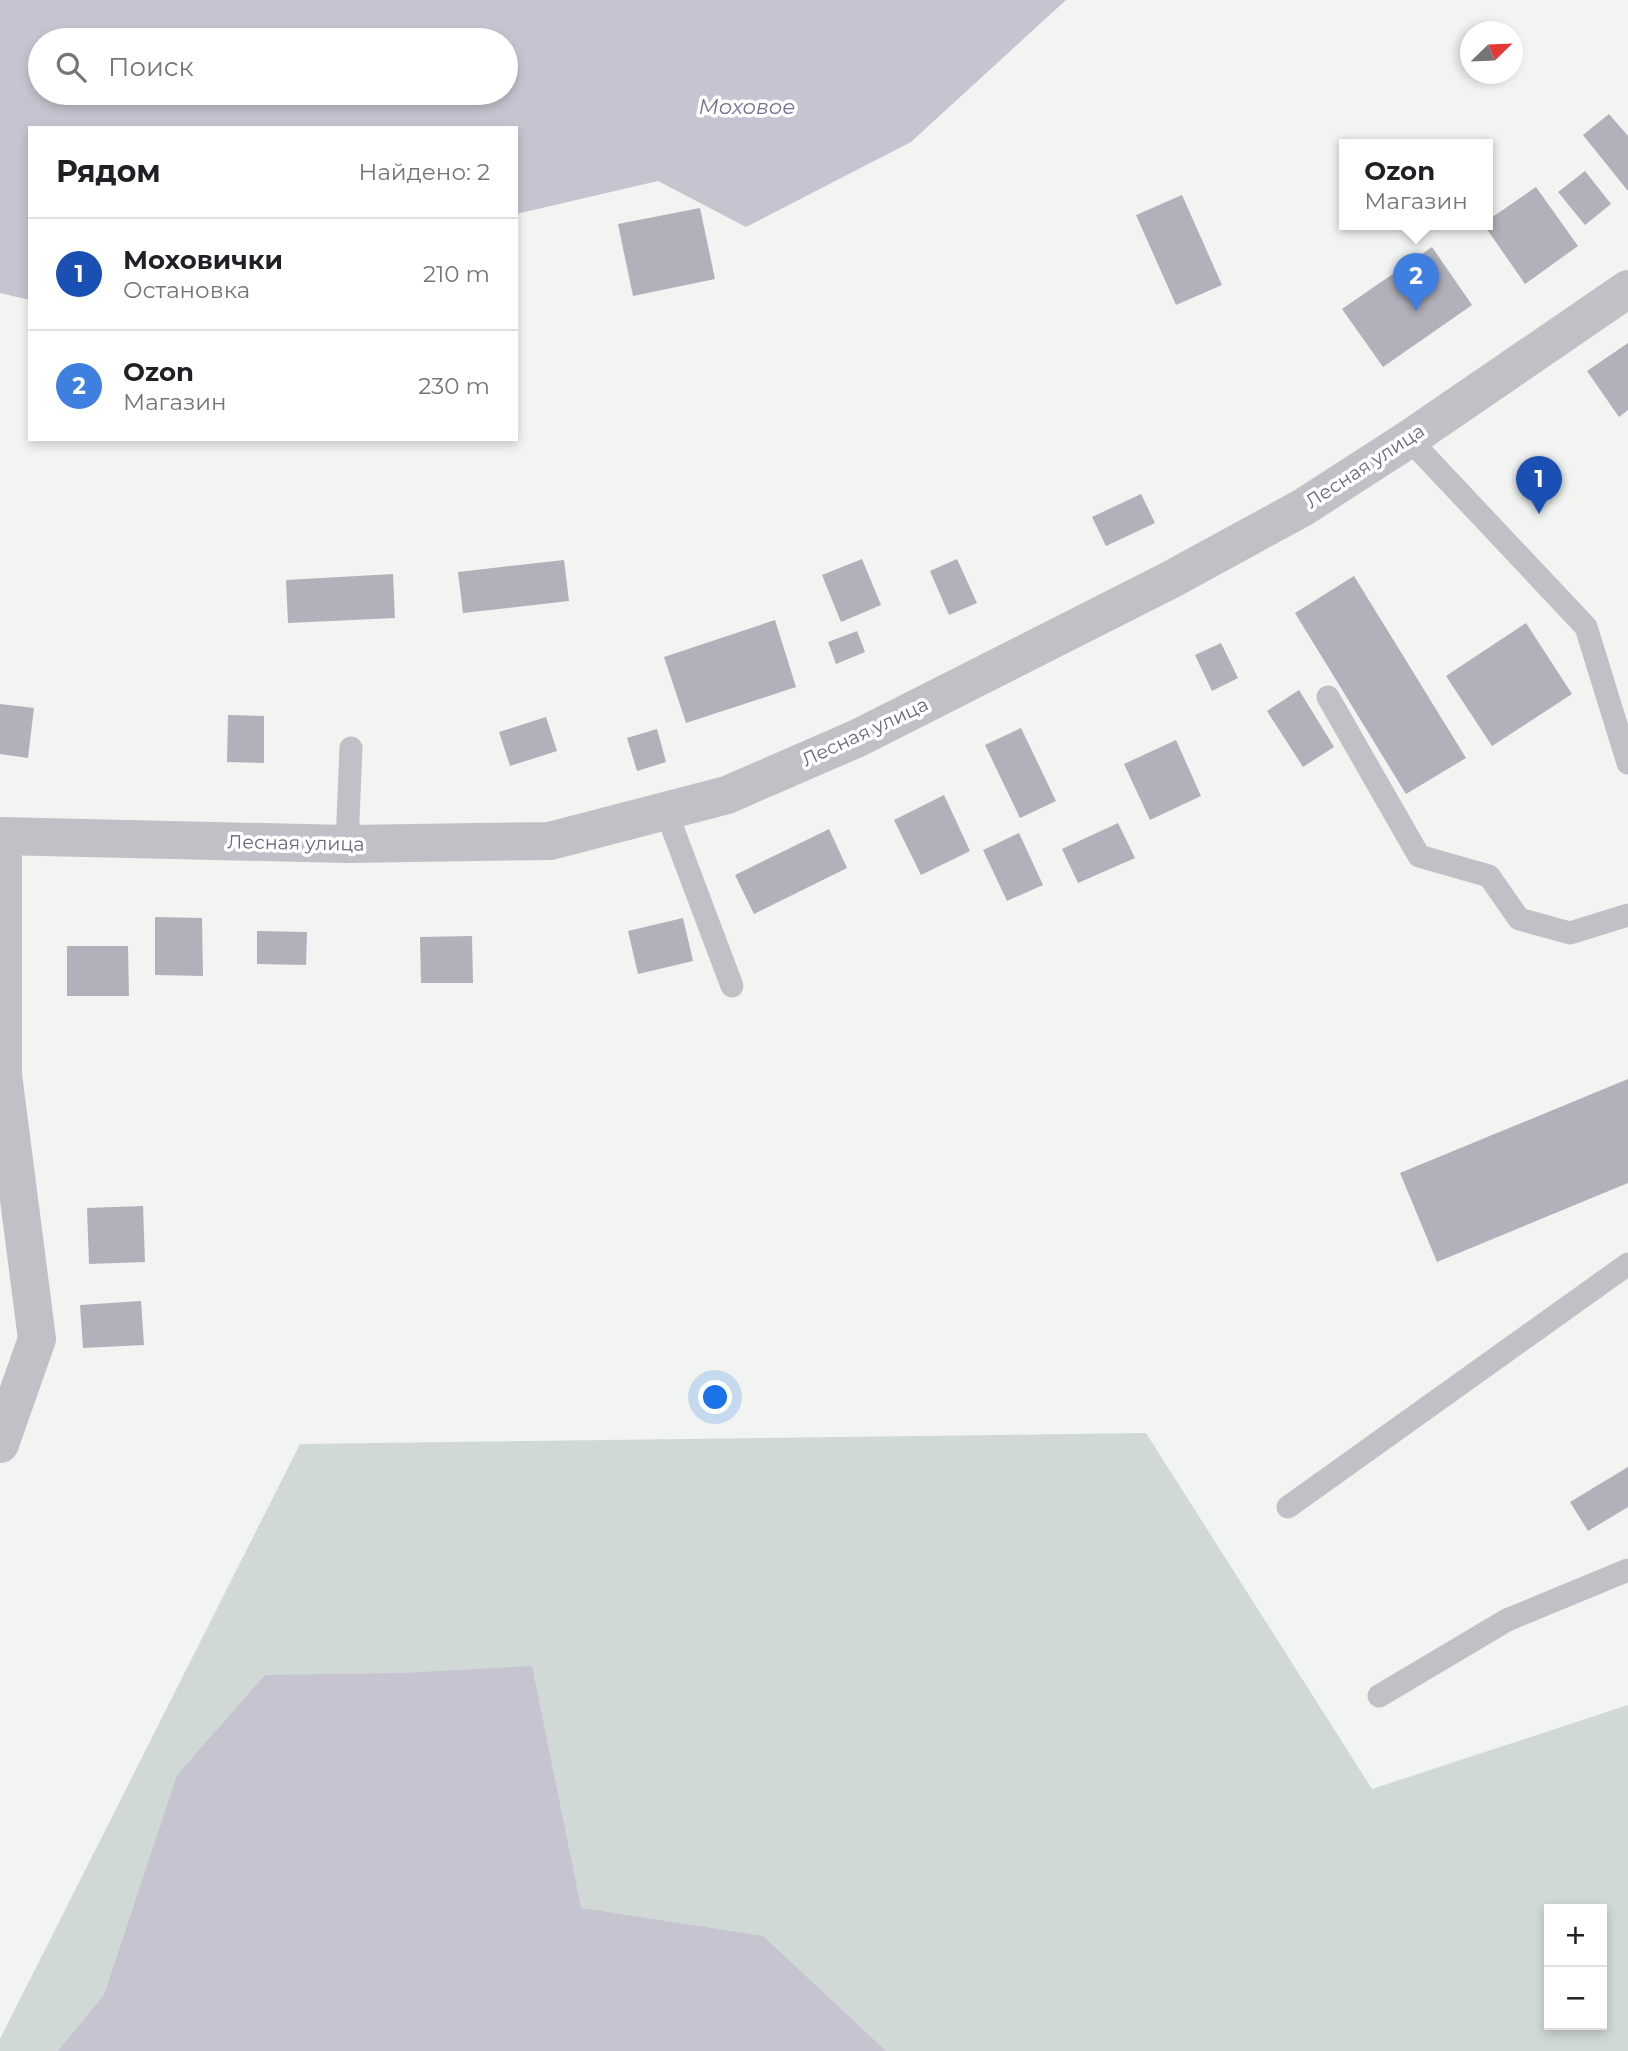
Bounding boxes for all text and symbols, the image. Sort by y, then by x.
north arrow [1460,21,1523,84]
search box [28,28,518,105]
icon: search [52,48,90,86]
text: Поиск [108,51,194,83]
water label: Моховое [699,94,795,119]
popup [1339,139,1493,230]
text: Рядом [56,153,161,190]
text: Ozon [1364,155,1435,187]
text: Найдено: 2 [359,158,490,186]
text: Магазин [1364,187,1468,215]
text: Моховички [123,244,283,276]
pin: 2 [1393,253,1439,311]
text: 1 [74,260,84,288]
text: 210 m [423,260,490,288]
text: Остановка [123,276,250,304]
text: Ozon [123,356,194,388]
text: 2 [72,372,86,400]
text: 230 m [418,372,490,400]
text: Магазин [123,388,227,416]
street label: Лесная улица [1301,419,1429,513]
pin: 1 [1516,456,1562,514]
street label: Лесная улица [798,693,932,771]
street label: Лесная улица [227,830,365,856]
your location [698,1380,732,1414]
map controls [1544,1904,1607,2030]
button: + [1544,1904,1607,1967]
button: − [1544,1967,1607,2030]

